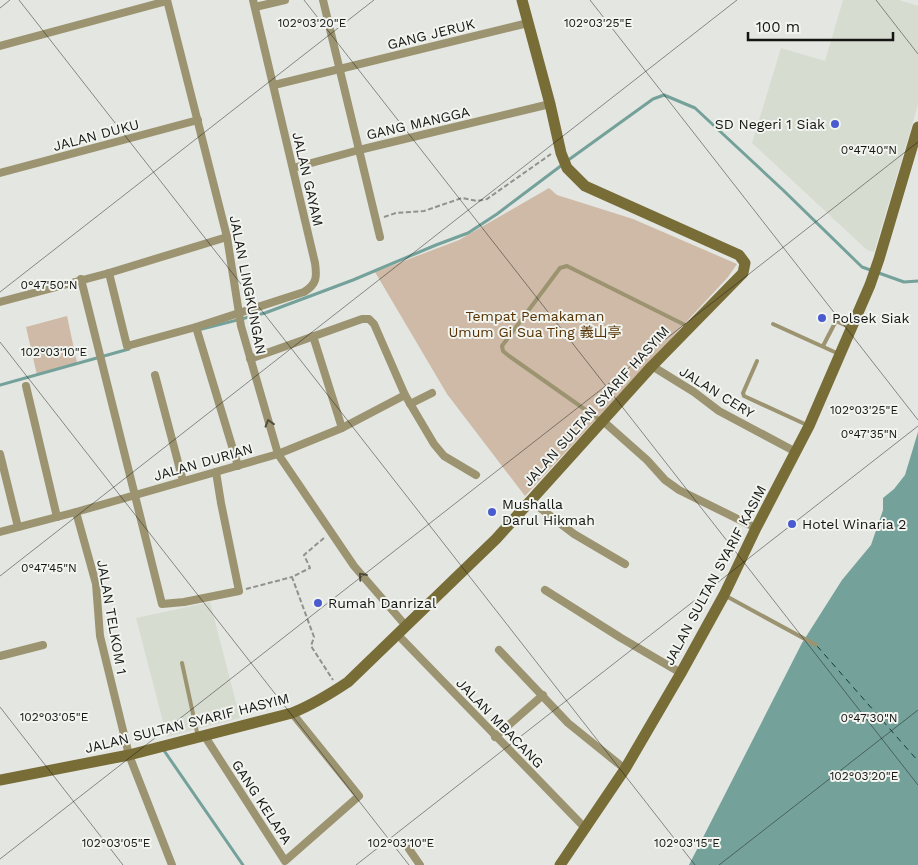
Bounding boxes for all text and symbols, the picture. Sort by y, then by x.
scale bar [748,10,893,42]
street label: GANG JERUK [386,15,476,53]
text: 102°03'20"E [278,16,347,30]
text: 102°03'25"E [564,16,632,30]
text: 100 m [756,18,800,36]
street label: GANG MANGGA [365,103,471,143]
street label: JALAN DUKU [51,116,141,154]
place label: SD Negeri 1 Siak [715,116,825,132]
marker: SD Negeri 1 Siak [829,118,841,130]
street label: JALAN GAYAM [289,130,327,228]
text: 0°47'40"N [841,143,897,157]
street label: JALAN LINGKUNGAN [227,214,269,356]
text: 0°47'50"N [20,278,78,292]
park label: Tempat Pemakaman Umum Gi Sua Ting 義山亭 [449,308,621,340]
place label: Polsek Siak [832,310,910,326]
marker: Polsek Siak [816,312,828,324]
street label: JALAN SULTAN SYARIF HASYIM [520,323,672,489]
text: 102°03'10"E [21,345,88,359]
street label: JALAN CERY [677,363,757,421]
text: 102°03'25"E [830,403,898,417]
one-way arrow [264,420,274,428]
text: 0°47'35"N [841,427,897,441]
street label: JALAN DURIAN [152,440,254,484]
street label: JALAN SULTAN SYARIF KASIM [661,482,769,668]
place label: Mushalla Darul Hikmah [502,496,595,528]
marker: Mushalla Darul Hikmah [486,506,498,518]
place label: Hotel Winaria 2 [802,516,906,532]
marker: Hotel Winaria 2 [786,518,798,530]
street label: JALAN TELKOM 1 [94,558,130,676]
text: 0°47'45"N [21,561,77,575]
one-way arrow [359,572,368,581]
place label: Rumah Danrizal [328,595,437,611]
marker: Rumah Danrizal [312,597,324,609]
street label: JALAN MBACANG [453,675,547,771]
street label: JALAN SULTAN SYARIF HASYIM [83,690,291,756]
text: 102°03'05"E [20,710,89,724]
text: 0°47'30"N [840,711,898,725]
street label: GANG KELAPA [229,757,295,847]
text: 102°03'20"E [830,769,899,783]
text: 102°03'05"E [82,836,151,850]
text: 102°03'10"E [368,836,435,850]
text: 102°03'15"E [654,836,720,850]

